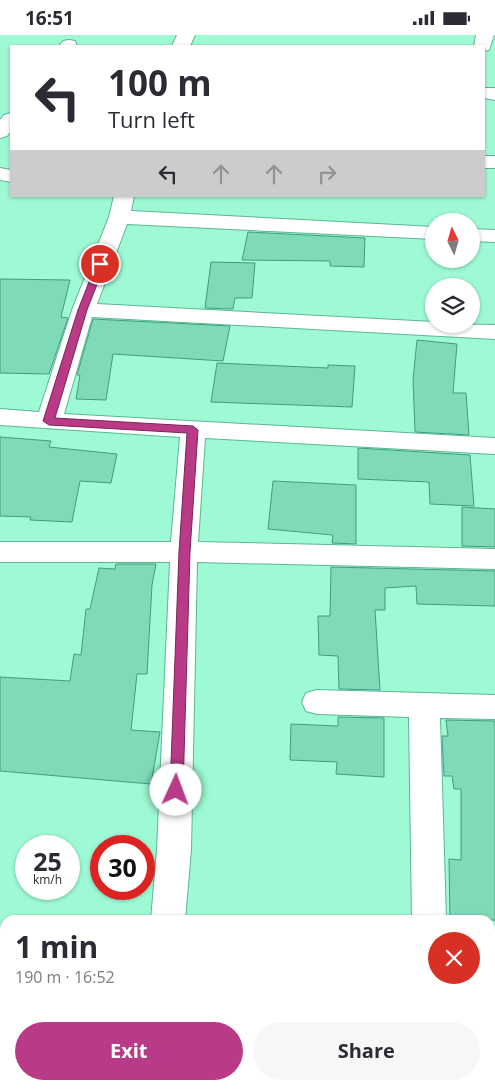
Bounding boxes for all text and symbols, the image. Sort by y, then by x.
text: 16:51 [25,5,74,31]
text: 100 m [108,59,212,106]
icon: left [25,65,90,130]
text: Turn left [108,104,195,134]
icon: left [154,160,182,188]
icon: ahead [207,160,235,188]
icon: ahead [260,160,288,188]
icon: right [313,160,341,188]
north arrow [425,213,480,267]
map controls [425,213,480,333]
pin [79,243,121,285]
icon: arrive [86,250,114,278]
button: layers [425,278,480,333]
position arrow [149,763,201,815]
speed limit sign: 30 [90,835,155,900]
text: 25 [33,844,62,878]
text: km/h [33,871,62,888]
text: 1 min [15,926,98,967]
button: close [428,932,480,984]
text: 190 m · 16:52 [15,966,115,988]
button: Exit [15,1022,243,1080]
button: Share [253,1022,480,1080]

